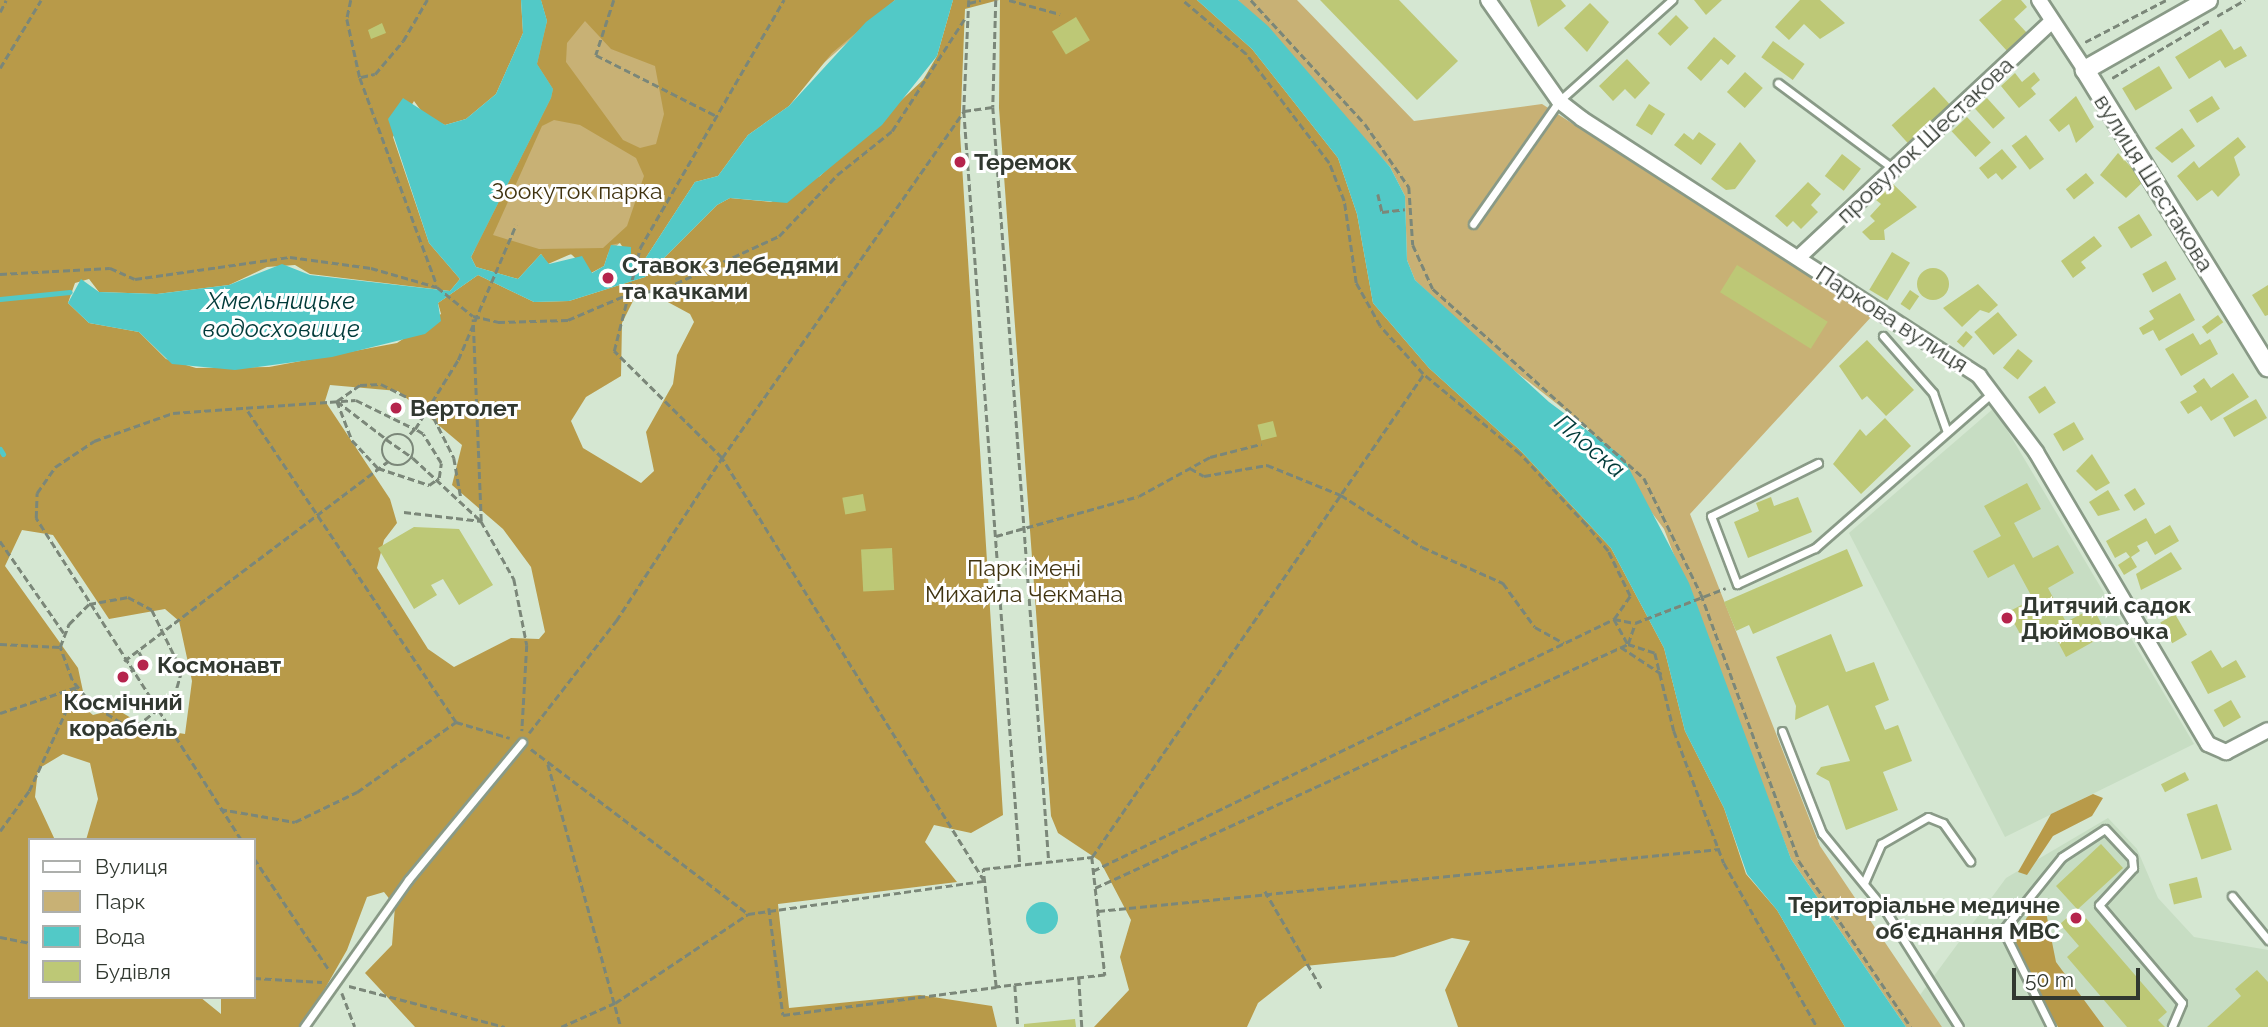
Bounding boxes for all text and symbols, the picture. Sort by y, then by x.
street label: провулок Шестакова [1831,51,2019,229]
street label: вулиця Шестакова [2088,89,2220,277]
place label: Теремок [974,148,1072,176]
marker: Теремок [952,154,968,170]
park label: Зоокуток парка [491,177,663,205]
place label: Ставок з лебедями та качками [622,251,839,305]
street label: Паркова вулиця [1811,260,1973,378]
marker: Ставок з лебедями та качками [600,270,616,286]
water label: Хмельницьке водосховище [202,287,360,343]
place label: Вертолет [410,394,518,422]
marker: Вертолет [388,400,404,416]
water label: Плоска [1549,408,1631,484]
park label: Парк імені Михайла Чекмана [925,554,1123,608]
place label: Дитячий садок Дюймовочка [2021,591,2192,645]
marker: Дитячий садок Дюймовочка [1999,610,2015,626]
place label: Космонавт [157,651,281,679]
marker: Космонавт [135,657,151,673]
marker: Космічний корабель [115,669,131,685]
place label: Космічний корабель [63,688,183,742]
legend [28,838,256,999]
text: Вулиця [95,854,168,879]
text: Парк [95,889,145,914]
place label: Територіальне медичне об'єднання МВС [1788,891,2060,945]
marker: Територіальне медичне об'єднання МВС [2066,908,2086,928]
text: Вода [95,924,145,949]
scale bar [2016,954,2144,998]
text: Будівля [95,959,171,984]
text: 50 m [2025,967,2074,992]

